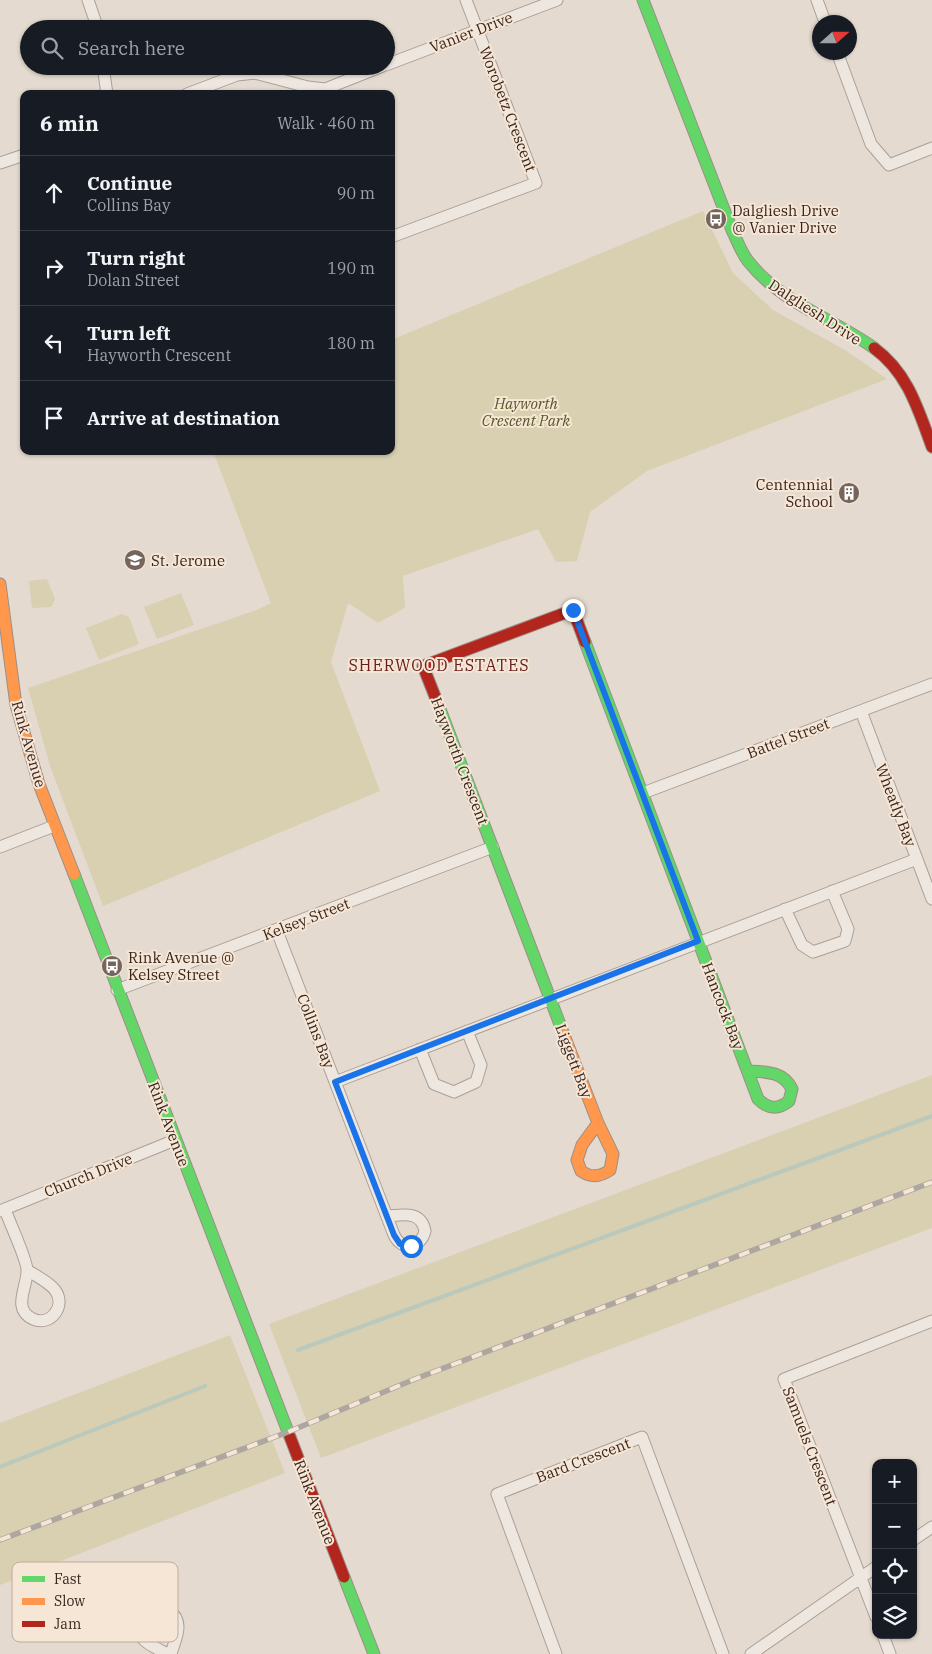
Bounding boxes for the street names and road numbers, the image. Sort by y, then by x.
street label: Vanier Drive [427,7,515,57]
street label: Worobetz Crescent [475,44,541,174]
street label: Dalgliesh Drive [765,275,865,349]
street label: Hayworth Crescent [427,695,493,827]
street label: Rink Avenue [8,698,50,790]
street label: Battel Street [744,714,832,762]
street label: Wheatly Bay [871,761,921,849]
street label: Kelsey Street [260,894,352,944]
street label: Hancock Bay [698,960,748,1052]
street label: Collins Bay [293,991,339,1071]
street label: Liggett Bay [551,1021,597,1101]
street label: Rink Avenue [144,1079,194,1169]
street label: Church Drive [41,1149,135,1201]
street label: Samuels Crescent [779,1384,841,1508]
street label: Bard Crescent [533,1433,633,1487]
street label: Rink Avenue [290,1457,340,1547]

